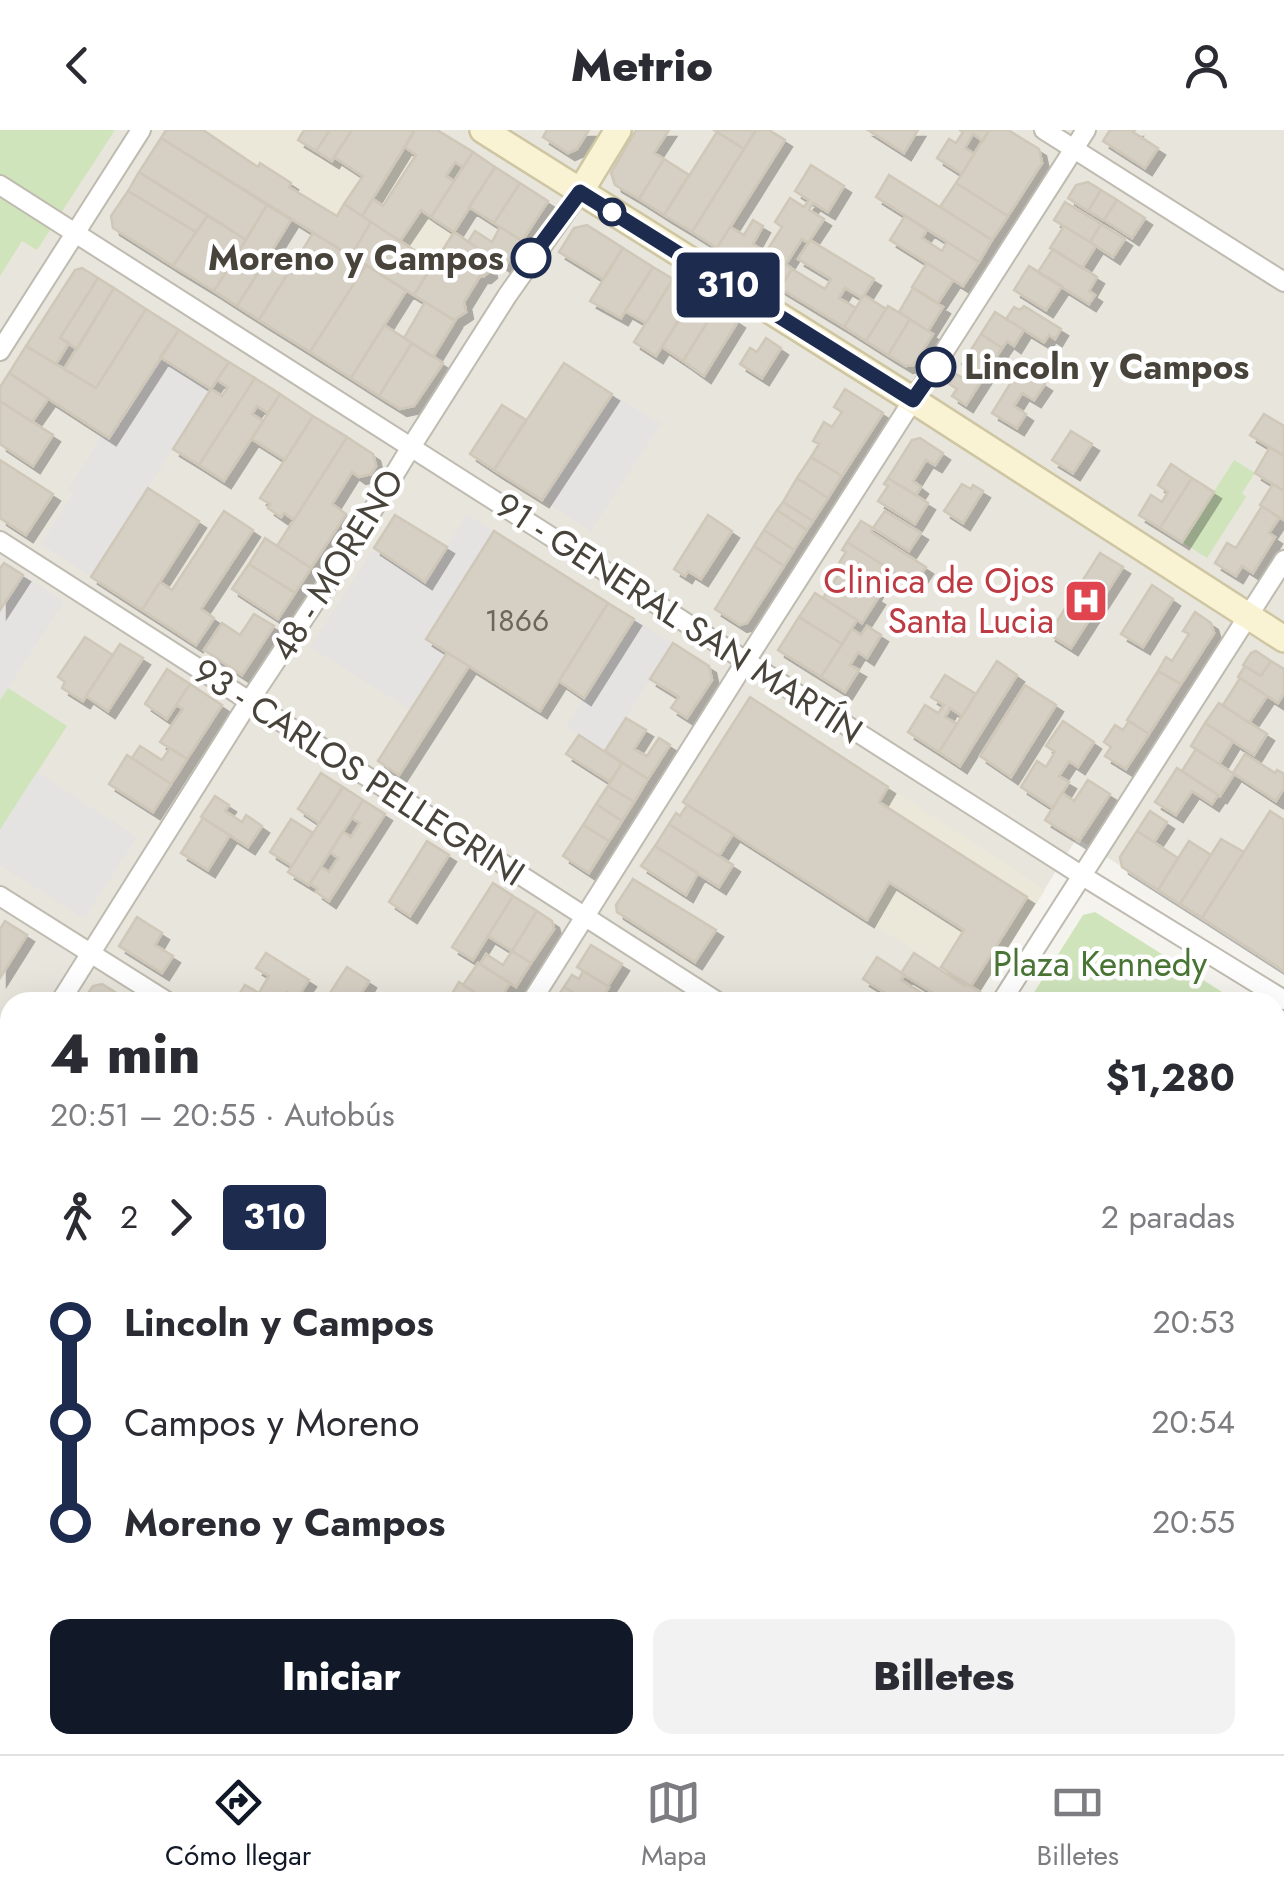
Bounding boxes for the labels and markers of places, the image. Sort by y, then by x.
unlabelled marker [599,199,625,225]
place label: Moreno y Campos [208,233,504,283]
marker: Moreno y Campos [512,239,550,277]
place label: Lincoln y Campos [964,342,1249,392]
marker: Lincoln y Campos [917,348,955,386]
place label: Clinica de Ojos Santa Lucia [823,556,1054,646]
hospital icon: Clinica de Ojos Santa Lucia [1063,578,1109,624]

